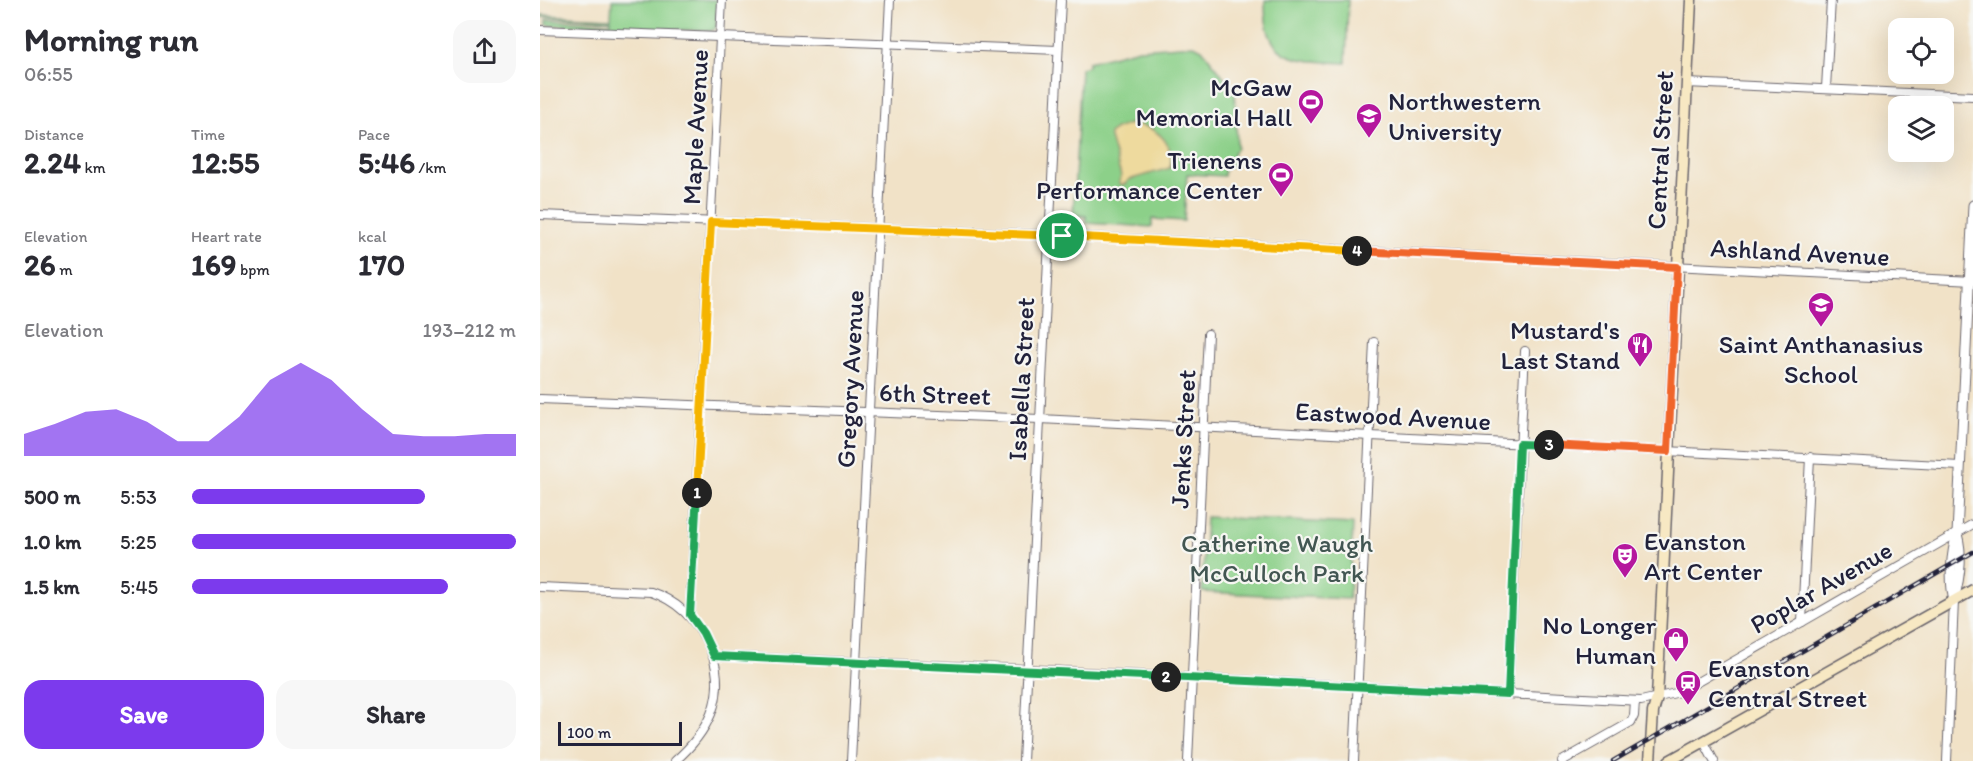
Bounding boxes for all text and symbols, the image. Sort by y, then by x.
map controls [1888,18,1954,162]
button: locate [1888,18,1954,84]
text: Morning run [24,20,199,59]
button: share [453,20,516,83]
street label: Maple Avenue [675,48,715,206]
text: 06:55 [24,62,73,86]
street label: Central Street [1640,69,1680,230]
place label: McGaw Memorial Hall [1135,71,1292,133]
place label: Northwestern University [1388,85,1541,147]
sports icon: McGaw Memorial Hall [1296,87,1326,125]
button: layers [1888,96,1954,162]
school or university icon: Northwestern University [1354,101,1384,139]
text: Distance [24,125,84,144]
text: Time [191,125,225,144]
text: Pace [358,125,390,144]
text: 2.24 [24,144,81,181]
text: 12:55 [191,144,260,181]
text: 5:46 [358,144,415,181]
place label: Trienens Performance Center [1036,144,1263,206]
text: km [81,158,106,177]
text: /km [415,158,447,177]
sports icon: Trienens Performance Center [1266,160,1296,198]
pin [1036,210,1087,261]
icon: arrive [1045,219,1078,252]
text: Elevation [24,227,88,246]
text: Heart rate [191,227,262,246]
text: kcal [358,227,386,246]
street label: Ashland Avenue [1710,231,1890,273]
pin: 4 [1342,236,1372,266]
text: 4 [1352,241,1362,260]
text: 26 [24,246,56,283]
text: 169 [191,246,236,283]
text: 170 [358,246,405,283]
text: m [56,260,73,279]
text: bpm [236,260,270,279]
street label: Gregory Avenue [829,289,871,469]
school or university icon: Saint Anthanasius School [1806,290,1836,328]
street label: Isabella Street [1001,296,1041,462]
place label: Mustard's Last Stand [1500,314,1620,376]
text: Elevation [24,318,103,342]
text: 193–212 m [423,318,516,342]
place label: Saint Anthanasius School [1719,328,1923,390]
restaurant icon: Mustard's Last Stand [1625,330,1655,368]
street label: Jenks Street [1163,368,1203,509]
street label: 6th Street [879,376,992,412]
street label: Eastwood Avenue [1294,395,1492,437]
pin: 3 [1534,430,1564,460]
text: 3 [1545,435,1553,454]
pin: 1 [682,478,712,508]
text: 1 [693,483,701,502]
text: 500 m [24,485,80,509]
text: 5:53 [120,485,157,509]
place label: Evanston Art Center [1644,525,1763,587]
park label: Catherine Waugh McCulloch Park [1181,527,1373,589]
text: 1.0 km [24,530,81,554]
text: 5:25 [120,530,156,554]
street label: Poplar Avenue [1744,533,1898,641]
theatre icon: Evanston Art Center [1610,541,1640,579]
text: 1.5 km [24,575,80,599]
text: 5:45 [120,575,158,599]
place label: No Longer Human [1542,609,1657,671]
shop icon: No Longer Human [1661,625,1691,663]
place label: Evanston Central Street [1708,652,1867,714]
pin: 2 [1151,662,1181,692]
text: 2 [1162,667,1170,686]
station icon: Evanston Central Street [1673,668,1703,706]
button: Save [24,680,264,749]
button: Share [276,680,516,749]
scale bar [558,719,682,746]
text: 100 m [567,723,611,742]

